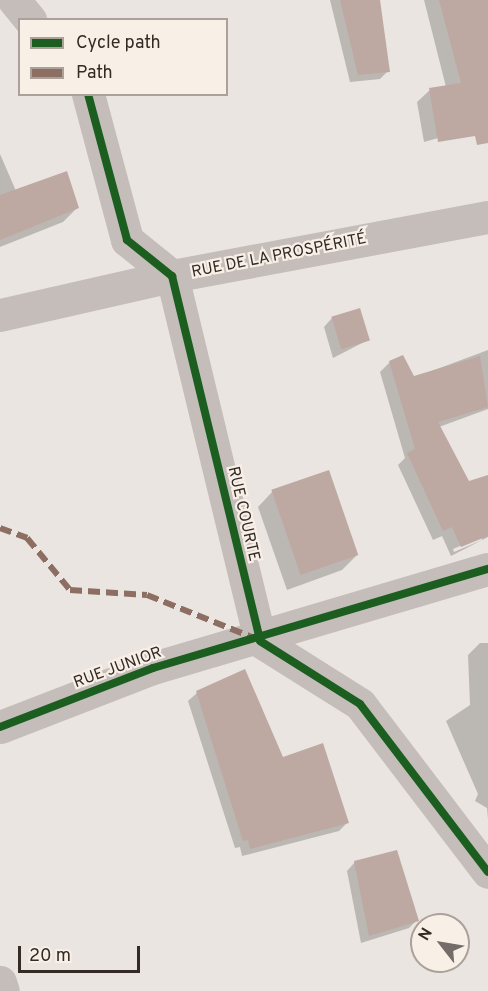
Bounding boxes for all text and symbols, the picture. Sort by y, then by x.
legend [18,18,228,96]
text: Cycle path [76,32,161,55]
text: Path [76,62,113,85]
street label: RUE DE LA PROSPÉRITÉ [190,230,368,282]
street label: RUE COURTE [223,465,263,563]
street label: RUE JUNIOR [71,643,165,693]
north arrow [410,913,470,973]
text: N [415,925,438,945]
scale bar [21,934,142,972]
text: 20 m [29,945,71,968]

